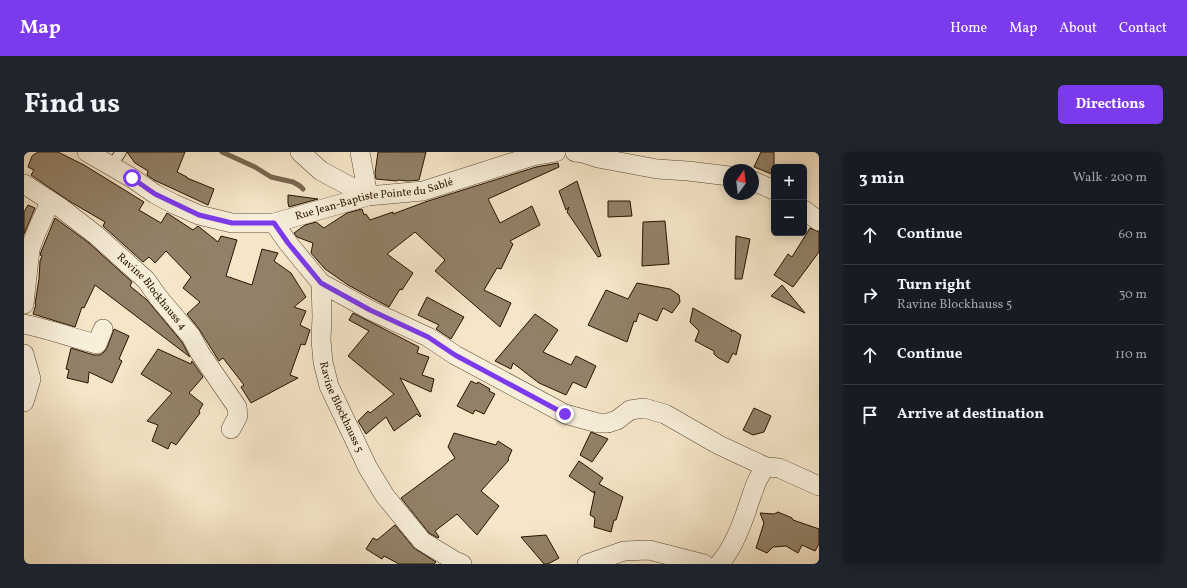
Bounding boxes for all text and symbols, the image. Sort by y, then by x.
text: Map [20,15,61,41]
text: Home [950,19,987,38]
text: Map [1009,19,1037,38]
text: About [1059,19,1097,38]
text: Contact [1119,19,1167,38]
text: Find us [24,85,120,124]
button: Directions [1058,85,1163,124]
north arrow [723,164,759,200]
map controls [771,164,807,236]
button: + [771,164,807,200]
text: 3 min [859,167,905,190]
route start [123,169,141,187]
text: Walk · 200 m [1073,169,1147,187]
street label: Rue Jean-Baptiste Pointe du Sablé [293,174,455,224]
button: − [771,200,807,236]
icon: ahead [859,224,881,246]
text: Continue [897,224,962,245]
text: 60 m [1119,226,1147,244]
street label: Ravine Blockhauss 4 [113,250,191,334]
text: Turn right [897,275,971,296]
icon: right [859,284,881,306]
text: 30 m [1119,286,1147,304]
text: Ravine Blockhauss 5 [897,296,1012,314]
icon: ahead [859,344,881,366]
text: Continue [897,344,962,365]
text: 110 m [1115,346,1147,364]
street label: Ravine Blockhauss 5 [316,360,367,455]
icon: arrive [859,404,881,426]
text: Arrive at destination [897,404,1044,425]
route end [556,405,574,423]

